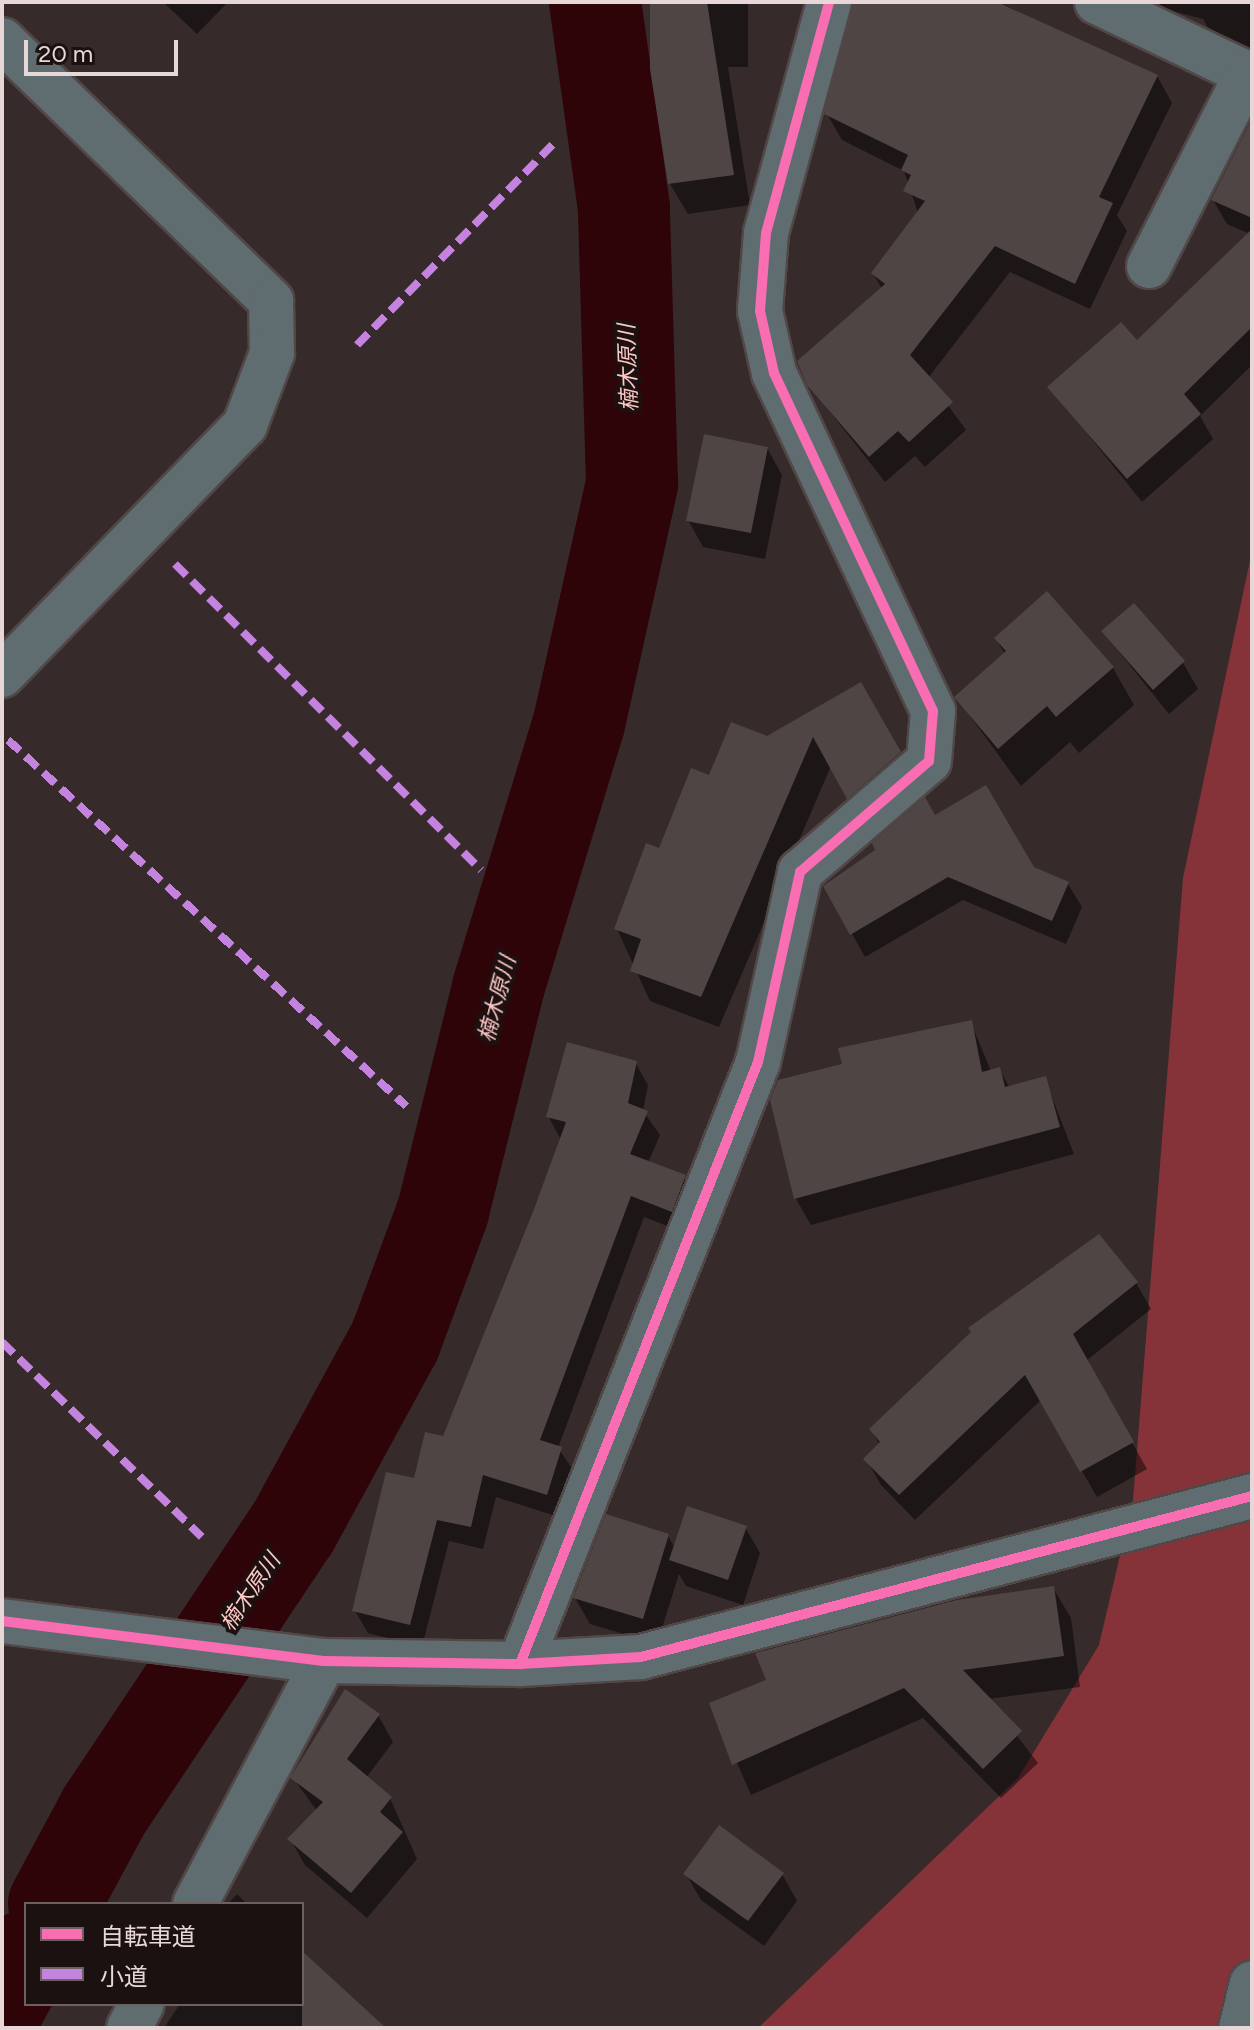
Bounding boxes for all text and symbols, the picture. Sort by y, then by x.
scale bar [28,24,182,74]
text: 20 m [38,39,93,68]
water label: 楠木原川 [613,324,643,412]
water label: 楠木原川 [473,953,521,1045]
water label: 楠木原川 [214,1548,286,1636]
legend [24,1902,304,2006]
text: 自転車道 [100,1922,196,1951]
text: 小道 [100,1962,148,1991]

